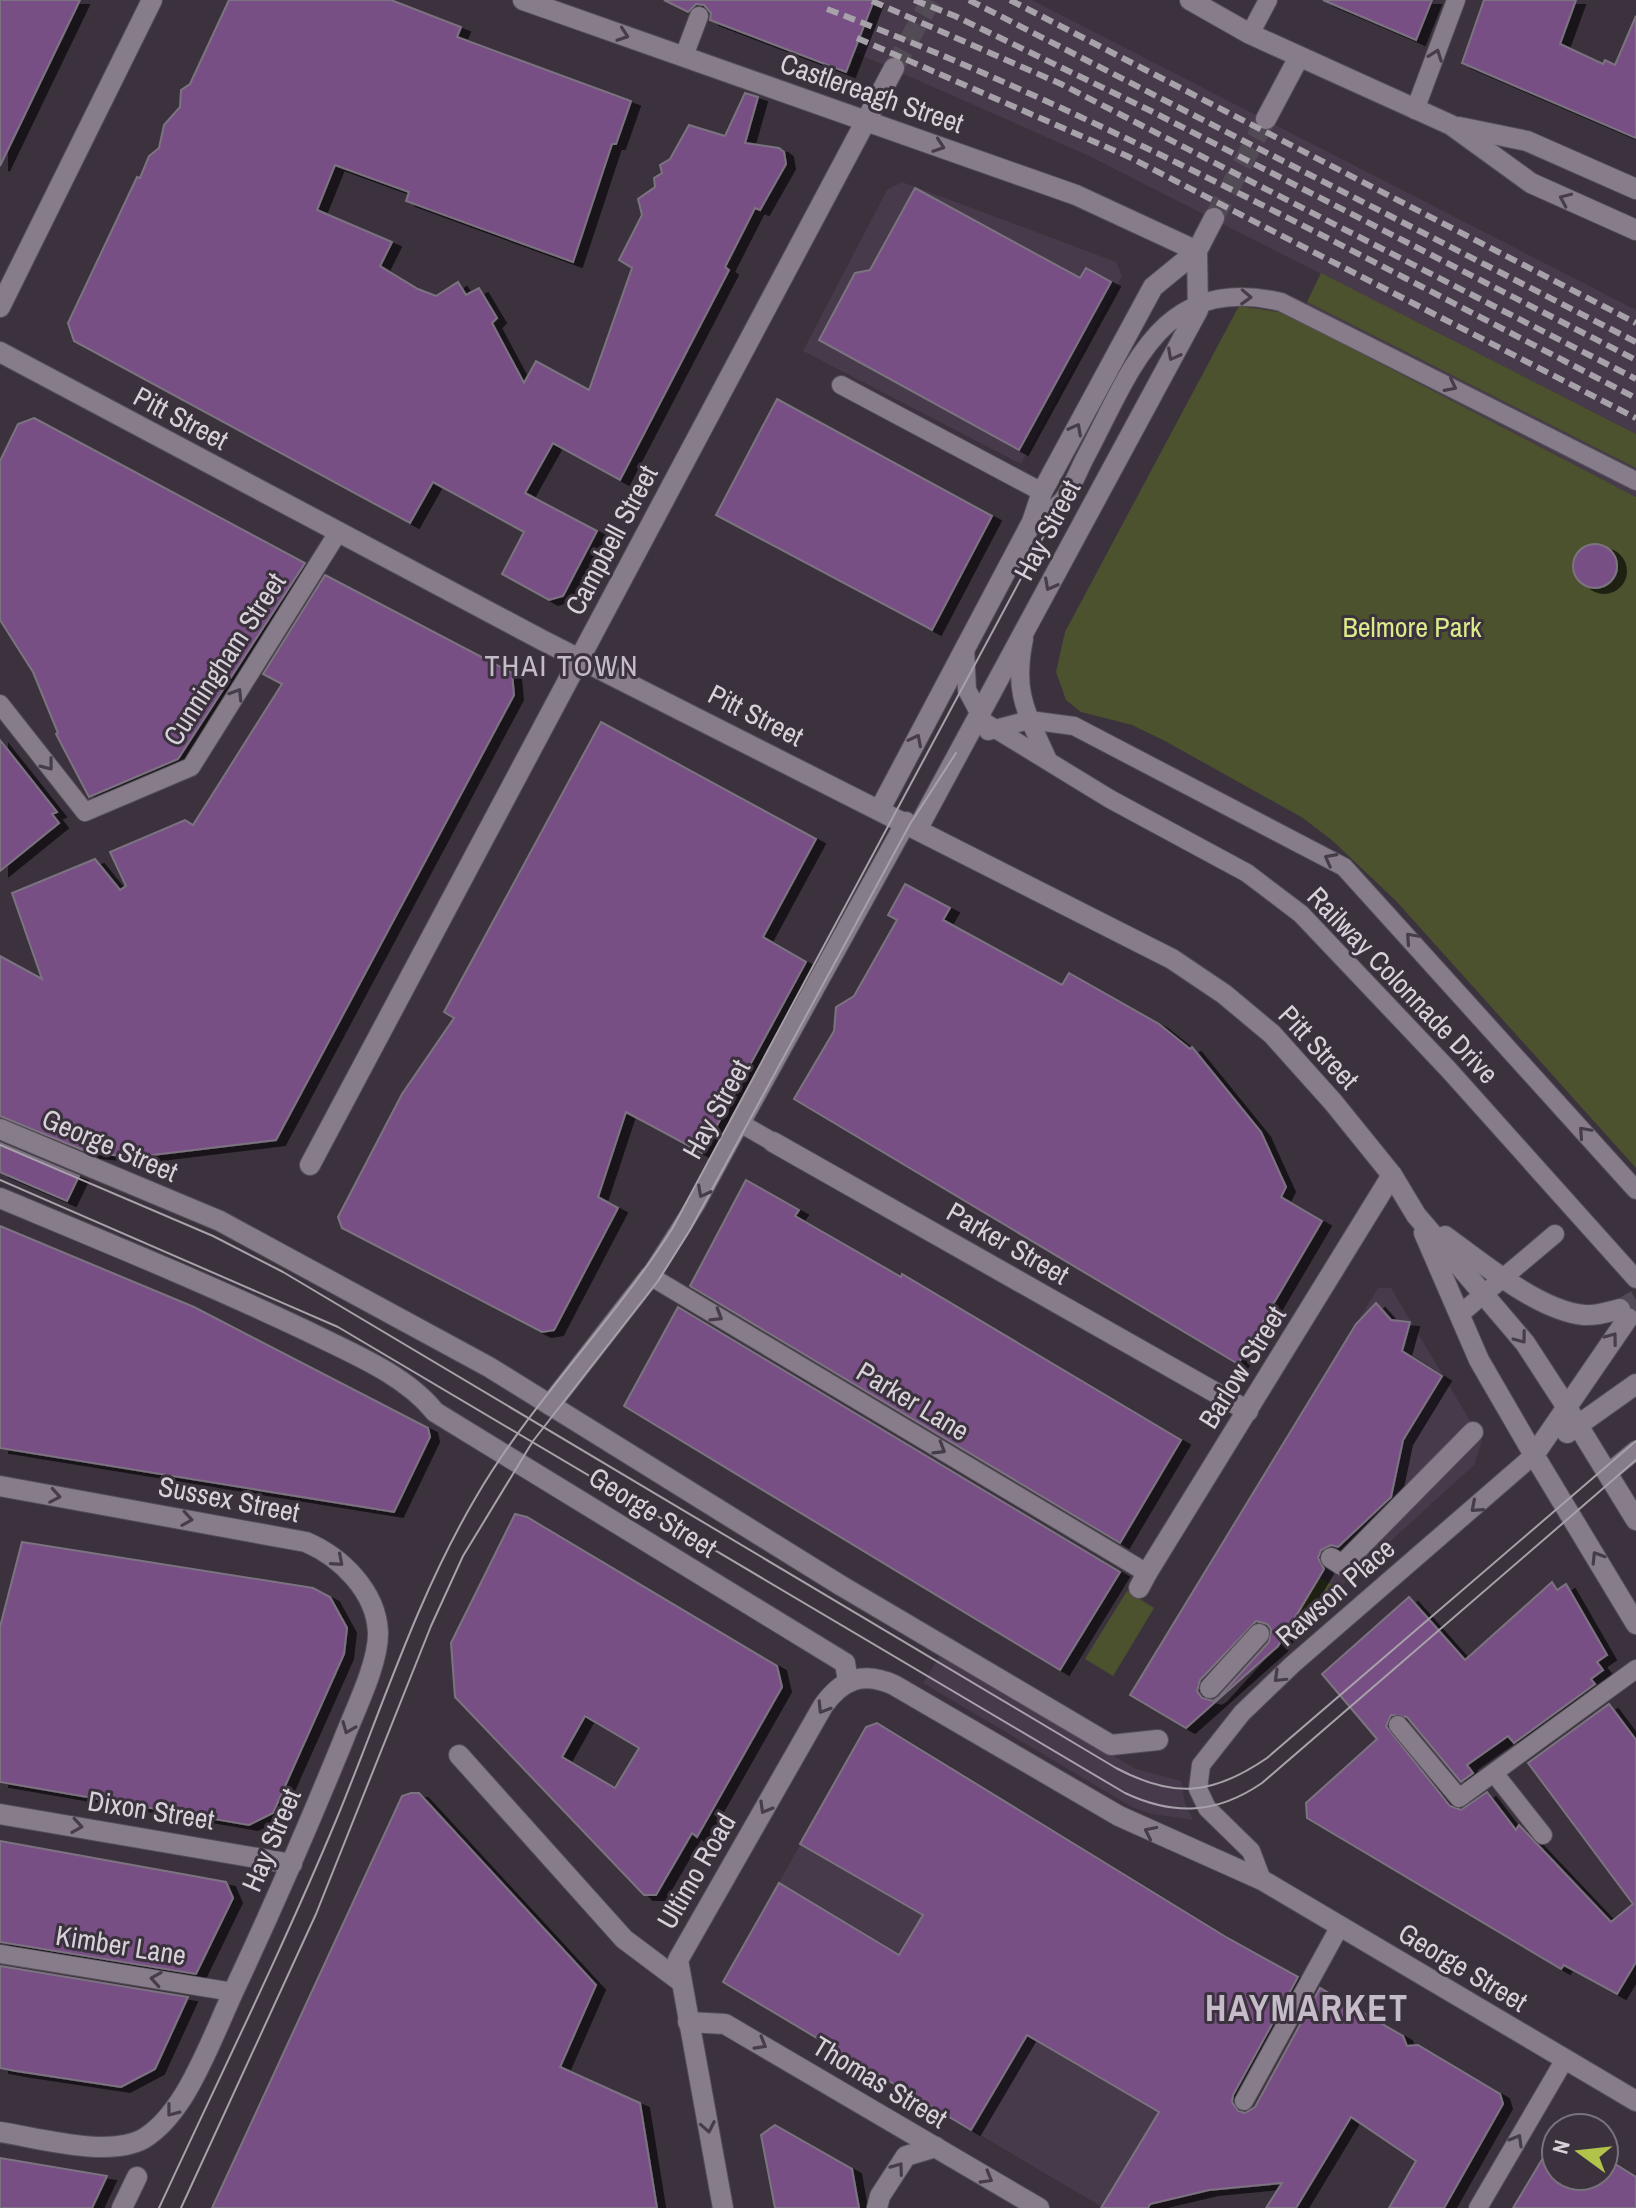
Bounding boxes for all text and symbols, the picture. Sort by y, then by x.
one-way arrow [615,26,629,42]
street label: Castlereagh Street [775,44,969,142]
one-way arrow [1426,49,1443,63]
one-way arrow [931,137,945,153]
one-way arrow [1559,192,1573,208]
one-way arrow [1240,288,1253,305]
one-way arrow [1167,347,1183,361]
one-way arrow [1443,376,1458,392]
street label: Pitt Street [127,377,235,459]
one-way arrow [1066,423,1082,438]
street label: Campbell Street [556,458,666,622]
street label: Hay Street [1005,473,1089,587]
street label: Cunningham Street [154,565,294,753]
one-way arrow [1044,576,1060,590]
park label: Belmore Park [1342,608,1482,646]
district label: THAI TOWN [484,645,640,685]
street label: Pitt Street [702,675,810,755]
one-way arrow [227,688,242,703]
one-way arrow [907,733,922,748]
one-way arrow [39,756,53,771]
one-way arrow [1323,854,1338,869]
street label: Railway Colonnade Drive [1299,878,1507,1092]
one-way arrow [1406,933,1421,948]
street label: Pitt Street [1270,997,1368,1097]
street label: Hay Street [673,1052,759,1166]
street label: George Street [36,1099,184,1191]
one-way arrow [1579,1127,1593,1141]
one-way arrow [697,1183,712,1198]
street label: Parker Street [940,1193,1076,1293]
street label: Barlow Street [1189,1298,1295,1436]
one-way arrow [708,1306,723,1322]
one-way arrow [1511,1329,1525,1344]
one-way arrow [1603,1332,1617,1347]
street label: Parker Lane [850,1353,976,1449]
one-way arrow [931,1440,946,1455]
street label: George Street [582,1458,724,1566]
street label: Sussex Street [155,1467,303,1531]
one-way arrow [48,1487,62,1504]
one-way arrow [1471,1497,1485,1512]
one-way arrow [180,1509,194,1526]
street label: Rawson Place [1267,1530,1403,1654]
one-way arrow [328,1551,343,1566]
one-way arrow [1591,1551,1606,1566]
one-way arrow [1274,1668,1288,1682]
one-way arrow [818,1699,833,1714]
one-way arrow [341,1720,357,1734]
street label: Dixon Street [85,1781,217,1839]
street label: Hay Street [232,1783,310,1897]
one-way arrow [759,1799,775,1814]
street label: Ultimo Road [648,1806,744,1936]
one-way arrow [70,1817,84,1834]
one-way arrow [1144,1826,1159,1842]
street label: George Street [1391,1914,1535,2020]
street label: Kimber Lane [53,1916,189,1974]
one-way arrow [149,1972,163,1989]
district label: HAYMARKET [1205,1984,1409,2032]
street label: Thomas Street [806,2027,954,2137]
one-way arrow [752,2034,766,2050]
one-way arrow [168,2102,182,2117]
north arrow [1540,2112,1620,2192]
one-way arrow [699,2119,716,2133]
one-way arrow [1507,2135,1523,2149]
text: N [1545,2137,1577,2157]
one-way arrow [888,2162,902,2176]
one-way arrow [978,2168,993,2184]

